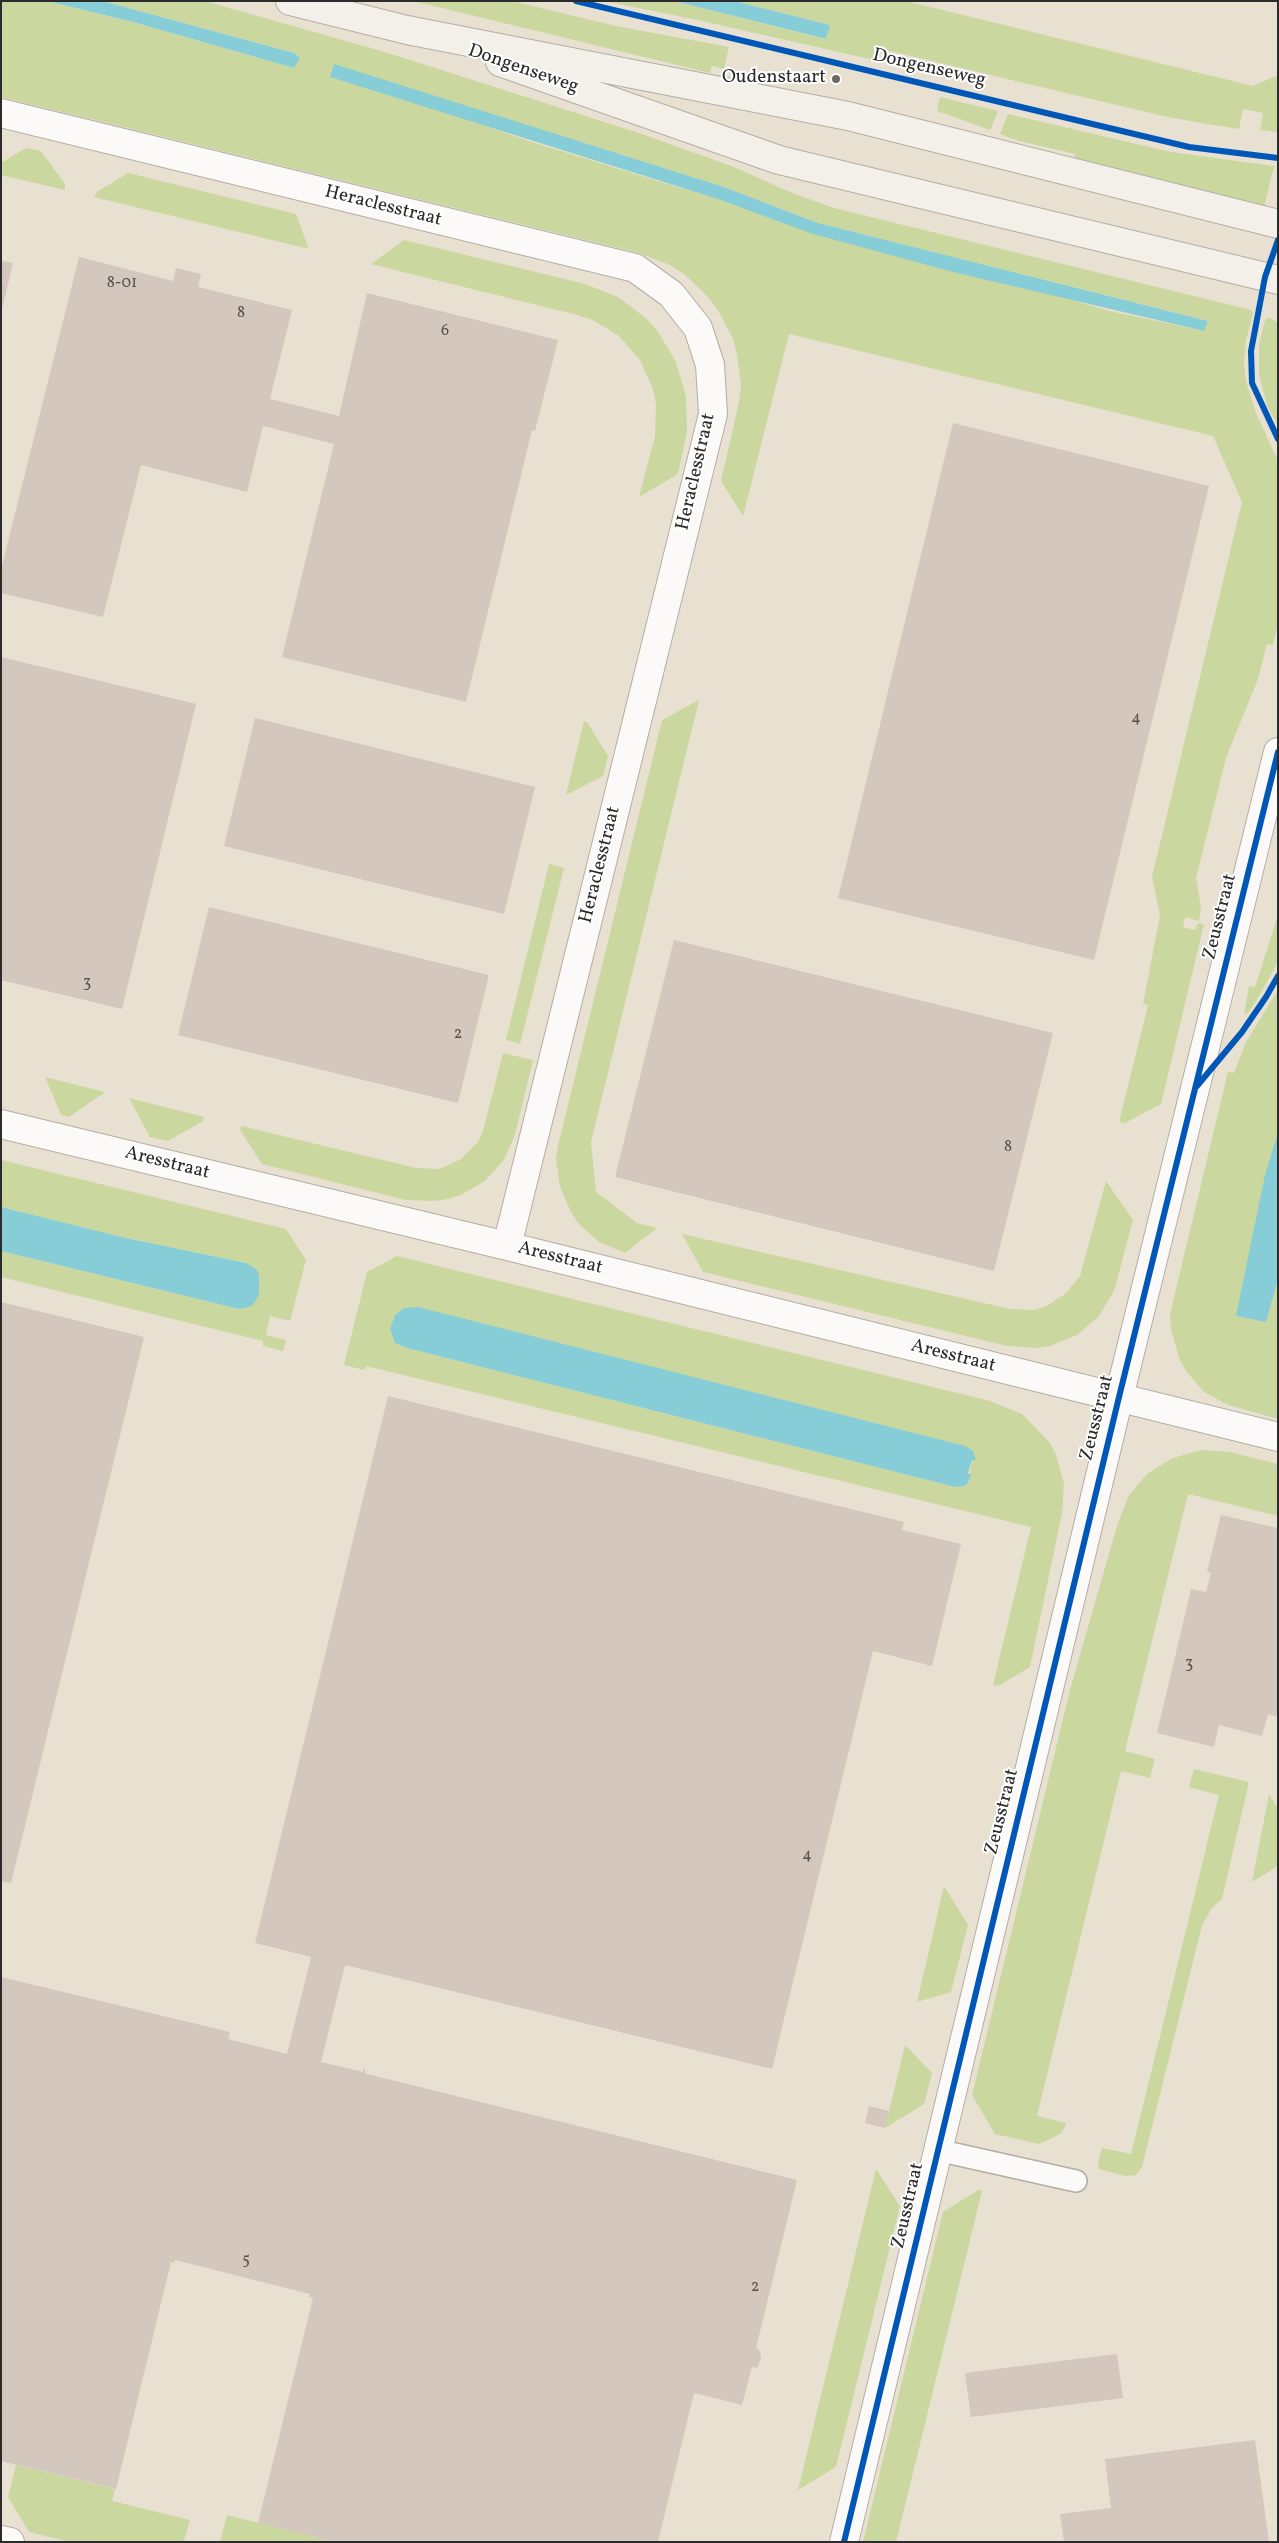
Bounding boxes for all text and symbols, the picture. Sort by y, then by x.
street label: Dongenseweg [465,40,581,100]
street label: Dongenseweg [870,45,988,93]
place label: Oudenstaart [722,68,826,90]
marker: Oudenstaart [830,73,842,85]
street label: Heraclesstraat [322,181,444,233]
house number: 8-01 [107,274,137,294]
house number: 8 [237,304,245,324]
house number: 6 [441,322,449,342]
street label: Heraclesstraat [672,411,722,533]
house number: 4 [1131,709,1141,729]
street label: Heraclesstraat [575,804,627,926]
street label: Zeusstraat [1199,872,1243,962]
house number: 3 [83,974,91,994]
house number: 2 [454,1025,462,1045]
house number: 8 [1004,1138,1012,1158]
street label: Aresstraat [122,1142,212,1186]
street label: Aresstraat [515,1237,605,1281]
street label: Aresstraat [908,1335,998,1379]
street label: Zeusstraat [1076,1373,1120,1463]
house number: 3 [1185,1655,1193,1675]
street label: Zeusstraat [981,1767,1025,1857]
house number: 4 [802,1846,812,1866]
street label: Zeusstraat [888,2161,930,2251]
house number: 5 [242,2251,250,2271]
house number: 2 [751,2278,759,2298]

